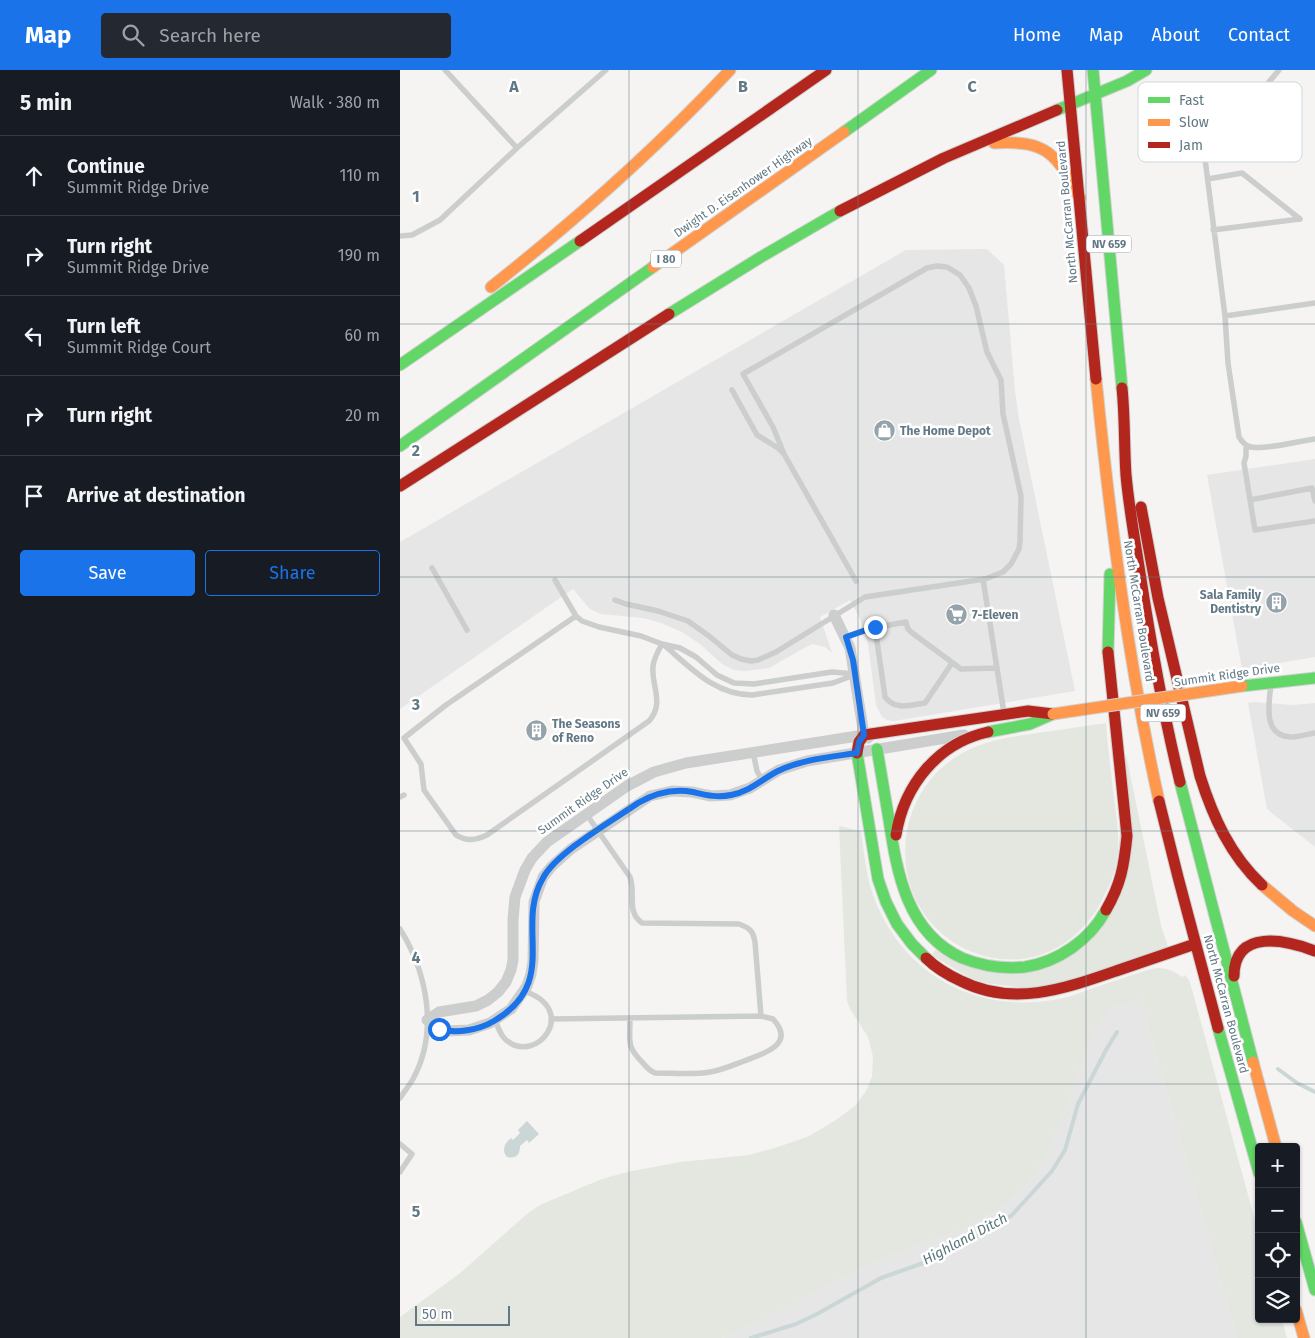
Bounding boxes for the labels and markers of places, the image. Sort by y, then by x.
shop icon: The Home Depot [872,419,896,443]
place label: The Home Depot [900,424,991,438]
place label: Sala Family Dentistry [1200,588,1262,616]
building icon: Sala Family Dentistry [1265,590,1289,614]
supermarket icon: 7-Eleven [944,603,968,627]
place label: 7-Eleven [972,608,1018,622]
place label: The Seasons of Reno [552,717,620,745]
building icon: The Seasons of Reno [524,719,548,743]

